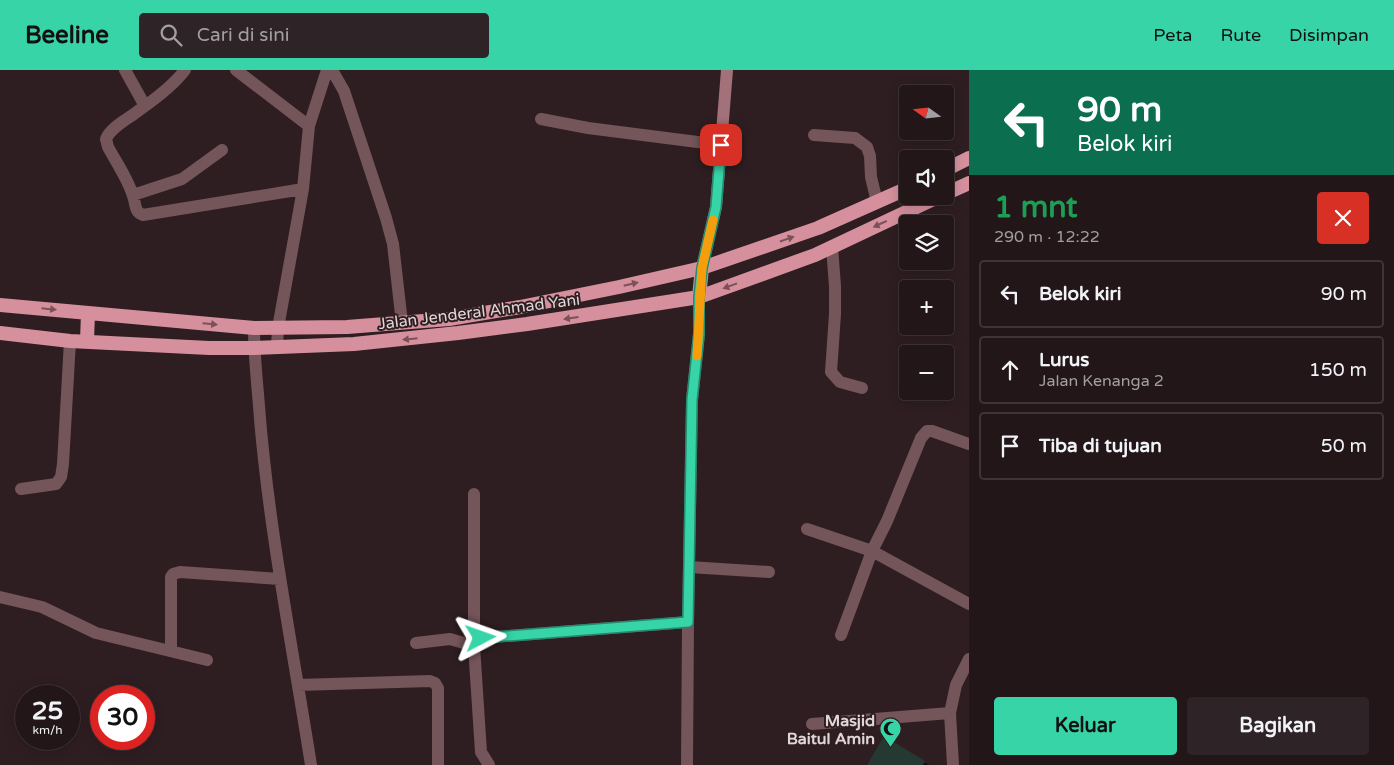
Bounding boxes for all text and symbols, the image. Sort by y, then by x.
search box [139,13,489,58]
text: Beeline [25,21,109,50]
icon: search [157,21,185,49]
text: Cari di sini [197,24,290,46]
text: Peta [1153,24,1192,46]
text: Rute [1220,24,1261,46]
text: Disimpan [1289,24,1369,46]
north arrow [899,85,954,140]
map controls [899,85,954,400]
text: 90 m [1077,89,1162,131]
icon: left [994,90,1059,155]
pin [700,124,742,166]
icon: arrive [707,131,735,159]
text: Belok kiri [1077,131,1173,157]
button: sound [899,150,954,205]
text: 1 mnt [994,189,1078,226]
button: close [1317,192,1369,244]
button: layers [899,215,954,270]
one-way arrow [873,221,887,229]
text: 290 m · 12:22 [994,227,1100,247]
one-way arrow [780,235,795,242]
one-way arrow [624,280,639,288]
button: + [899,280,954,335]
icon: left [996,280,1024,308]
one-way arrow [722,282,737,290]
text: Belok kiri [1039,283,1122,305]
text: 90 m [1321,283,1367,305]
street label: Jalan Jenderal Ahmad Yani [377,290,581,334]
one-way arrow [41,305,57,313]
one-way arrow [563,314,579,322]
one-way arrow [203,321,219,329]
one-way arrow [402,335,418,343]
button: − [899,345,954,400]
text: Lurus [1039,349,1089,371]
icon: ahead [996,356,1024,384]
text: 150 m [1309,359,1367,381]
text: Jalan Kenanga 2 [1039,371,1164,391]
icon: arrive [996,432,1024,460]
text: Tiba di tujuan [1039,435,1162,457]
text: 50 m [1321,435,1367,457]
position arrow [454,611,506,663]
speed limit sign: 30 [90,685,155,750]
text: 25 [32,696,63,726]
button: Keluar [994,697,1177,755]
button: Bagikan [1187,697,1369,755]
place label: Masjid Baitul Amin [787,711,875,749]
mosque icon: Masjid Baitul Amin [879,717,903,748]
text: km/h [32,723,63,737]

